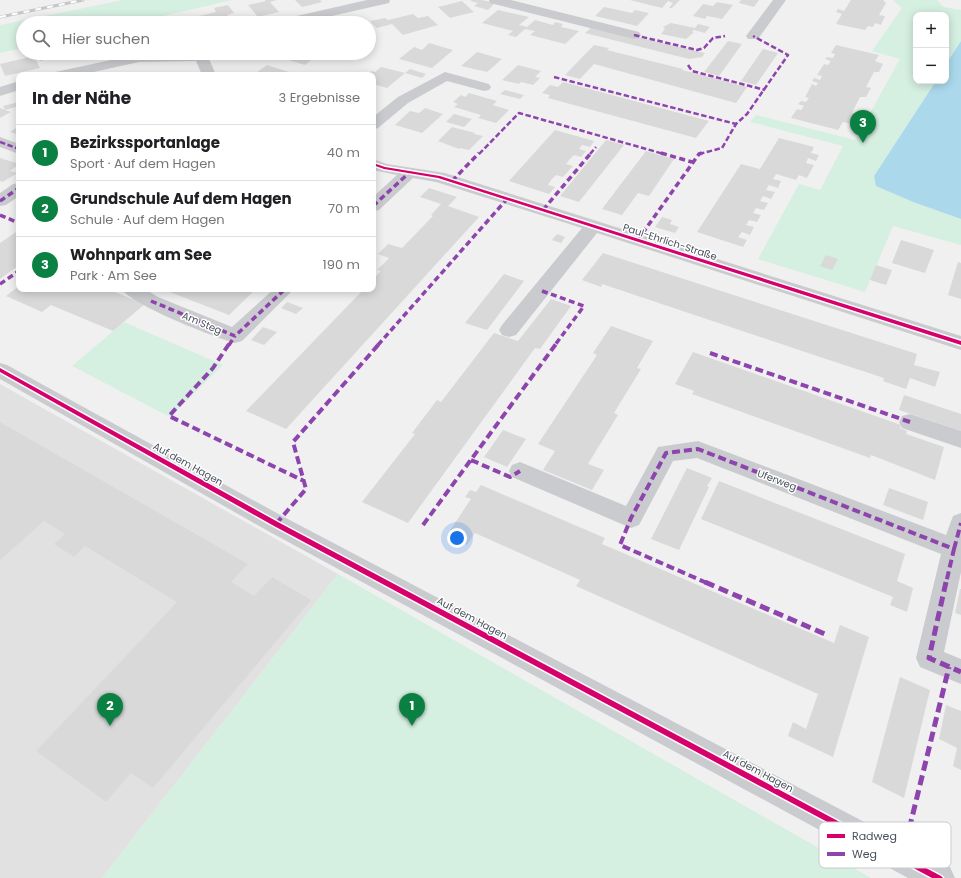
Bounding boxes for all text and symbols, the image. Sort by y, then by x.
map controls [913,12,949,84]
button: + [913,12,949,48]
search box [16,16,376,60]
icon: search [30,27,52,49]
text: Hier suchen [62,28,150,49]
button: − [913,48,949,84]
text: In der Nähe [32,86,131,110]
text: 3 Ergebnisse [279,88,360,107]
pin: 3 [850,110,876,143]
text: Bezirkssportanlage [70,132,220,153]
text: 1 [43,143,47,162]
text: 40 m [327,143,360,162]
text: Sport · Auf dem Hagen [70,154,216,173]
text: Grundschule Auf dem Hagen [70,188,292,209]
text: 2 [41,199,49,218]
text: 70 m [328,199,360,218]
text: Schule · Auf dem Hagen [70,210,225,229]
street label: Paul-Ehrlich-Straße [621,220,719,264]
text: Wohnpark am See [70,244,212,265]
text: 3 [41,255,49,274]
text: 190 m [323,255,360,274]
text: Park · Am See [70,266,157,285]
street label: Am Steg [180,308,224,338]
street label: Auf dem Hagen [150,439,226,489]
street label: Uferweg [755,466,799,494]
your location [447,528,467,548]
street label: Auf dem Hagen [434,593,510,643]
pin: 2 [97,693,123,726]
pin: 1 [399,693,425,726]
street label: Auf dem Hagen [720,746,796,796]
legend [819,822,951,868]
text: Radweg [852,828,897,844]
text: Weg [852,846,877,862]

